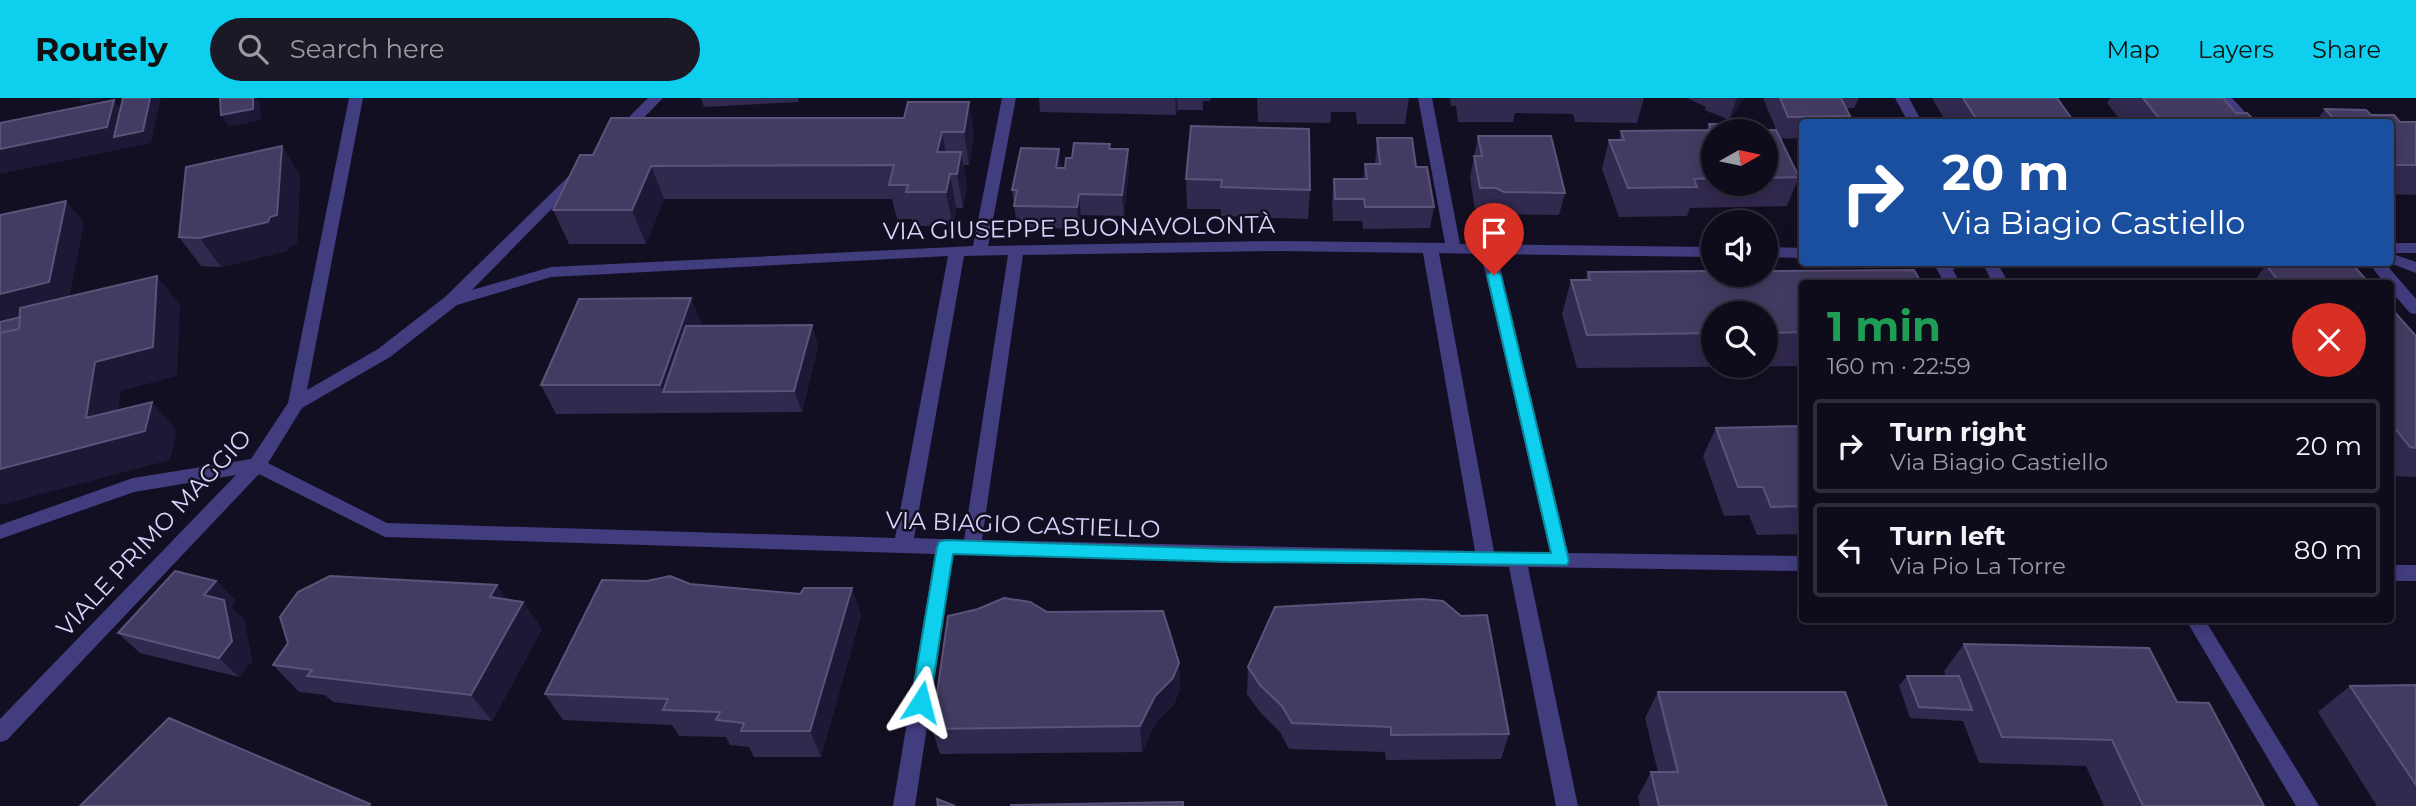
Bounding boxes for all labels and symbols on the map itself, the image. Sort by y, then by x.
north arrow [1701,119,1778,196]
pin [1464,203,1524,275]
street label: VIA GIUSEPPE BUONAVOLONTÀ [883,210,1276,245]
street label: VIALE PRIMO MAGGIO [50,423,257,642]
street label: VIA BIAGIO CASTIELLO [885,505,1161,544]
position arrow [884,665,958,739]

